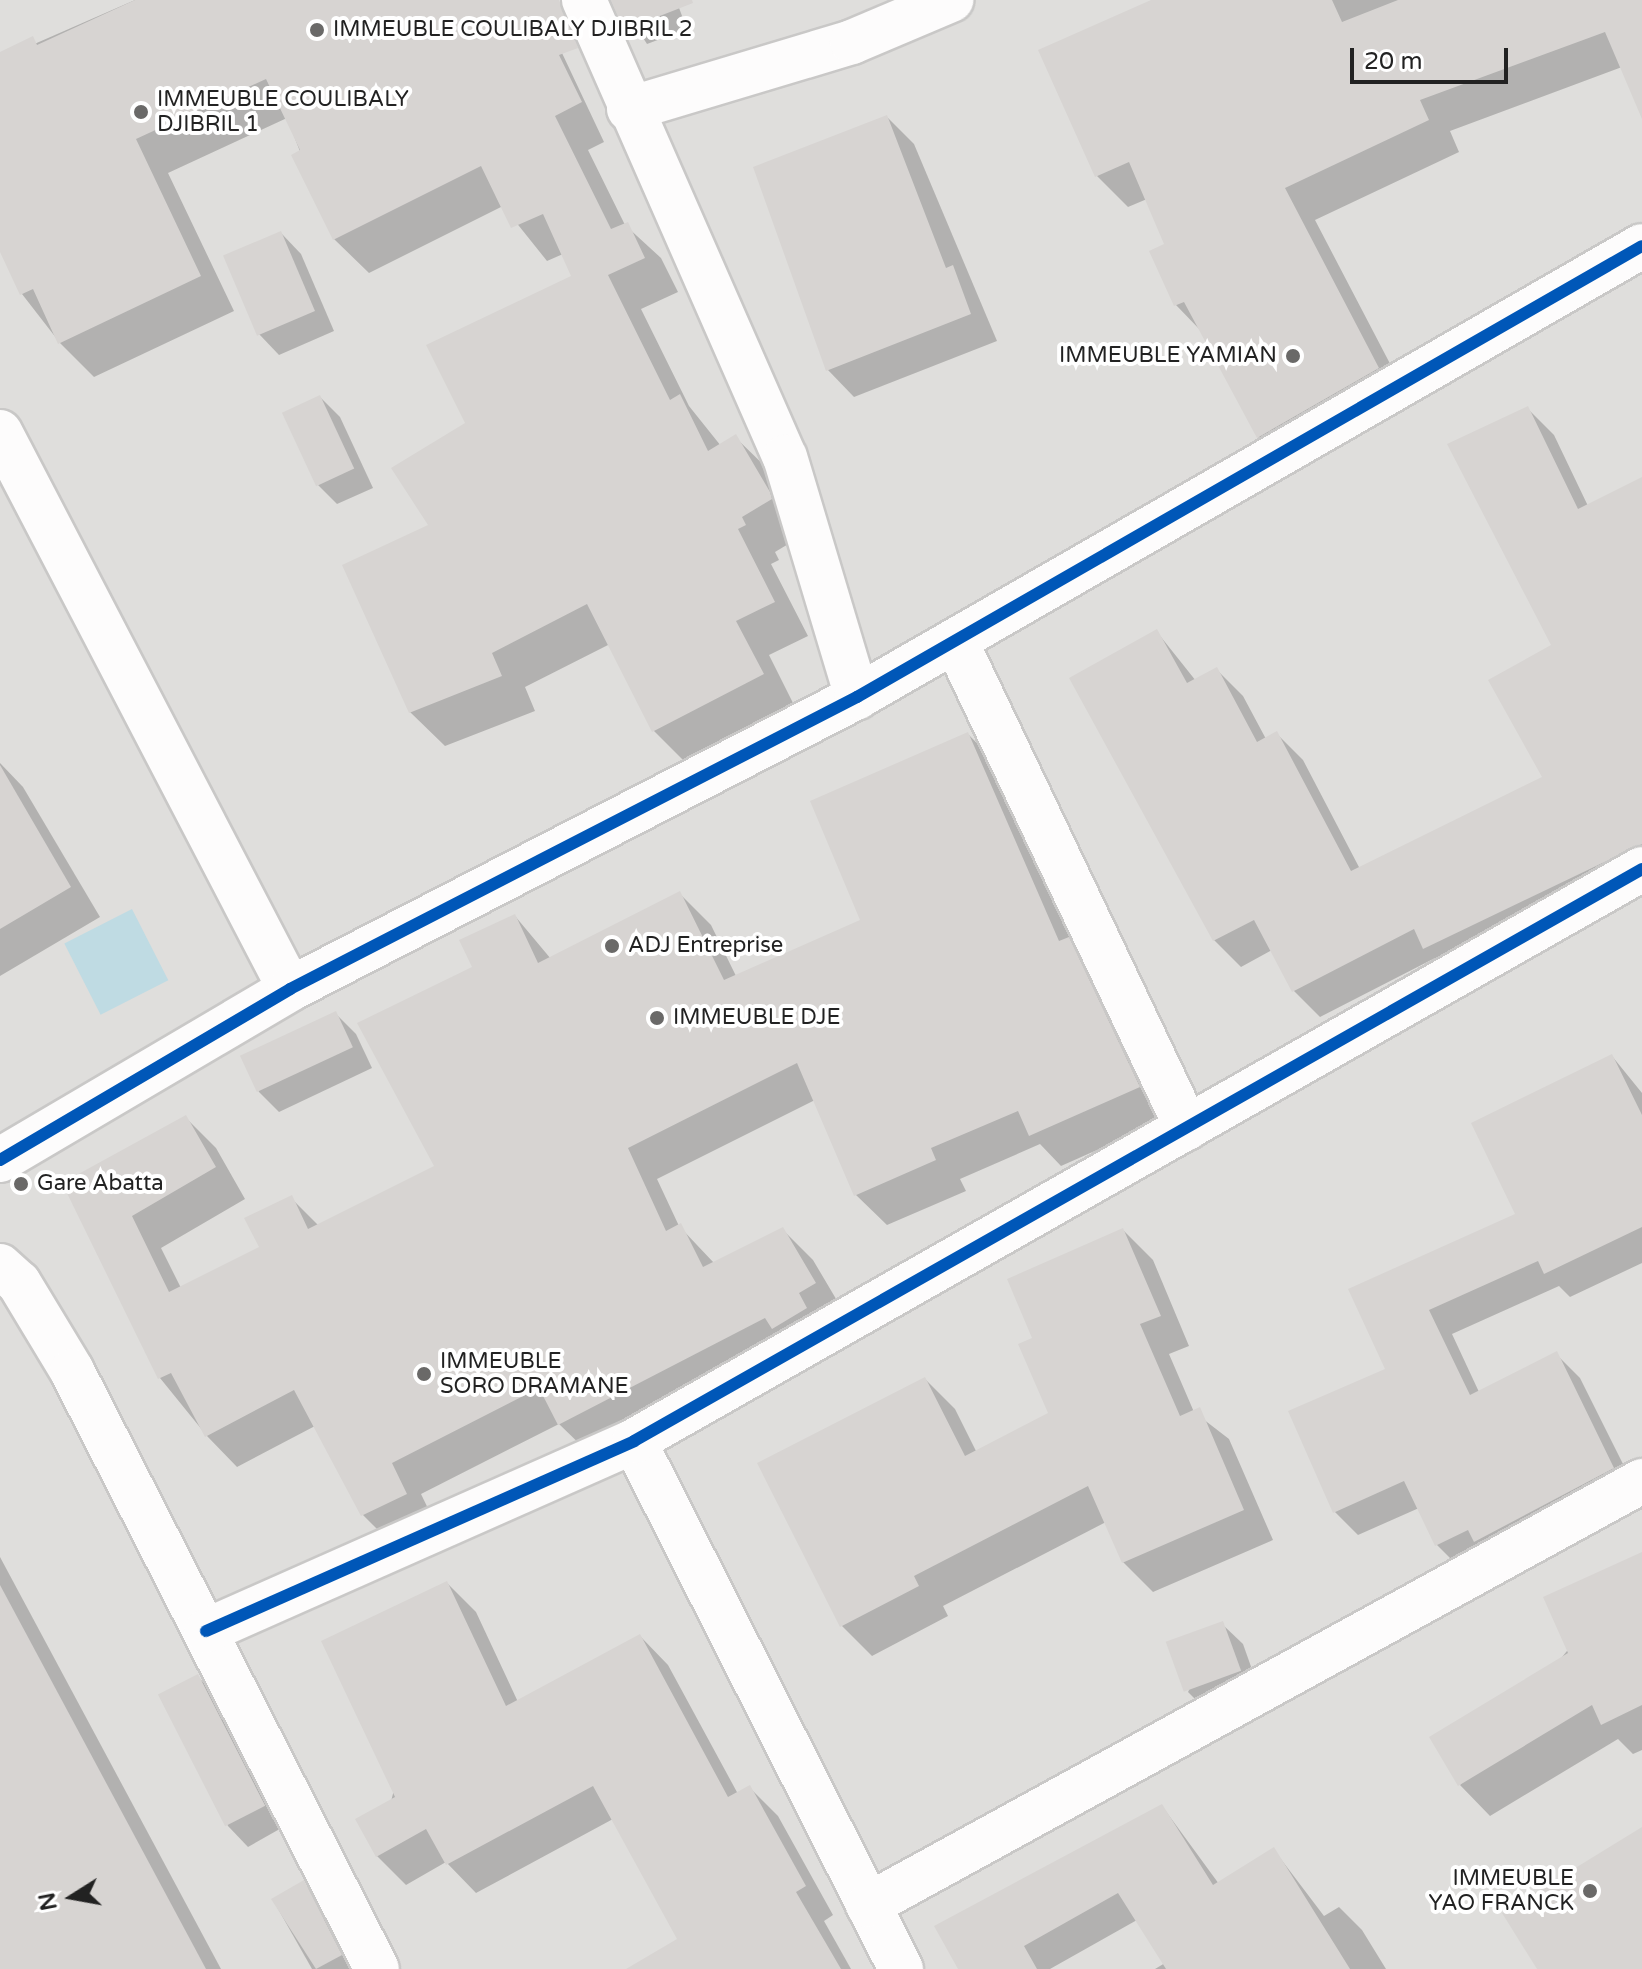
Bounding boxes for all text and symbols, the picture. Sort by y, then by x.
place label: IMMEUBLE COULIBALY DJIBRIL 2 [333,17,693,43]
marker: IMMEUBLE COULIBALY DJIBRIL 2 [308,21,326,39]
scale bar [1354,32,1512,82]
text: 20 m [1364,47,1422,76]
place label: IMMEUBLE COULIBALY DJIBRIL 1 [157,86,409,138]
marker: IMMEUBLE COULIBALY DJIBRIL 1 [132,103,150,121]
place label: IMMEUBLE YAMIAN [1059,343,1277,369]
marker: IMMEUBLE YAMIAN [1284,347,1302,365]
place label: ADJ Entreprise [628,933,783,959]
marker: ADJ Entreprise [603,937,621,955]
place label: IMMEUBLE DJE [673,1005,841,1031]
marker: IMMEUBLE DJE [648,1009,666,1027]
place label: Gare Abatta [37,1171,164,1197]
marker: Gare Abatta [12,1175,30,1193]
place label: IMMEUBLE SORO DRAMANE [440,1348,629,1400]
marker: IMMEUBLE SORO DRAMANE [415,1365,433,1383]
north arrow [32,1857,112,1937]
place label: IMMEUBLE YAO FRANCK [1428,1865,1574,1916]
marker: IMMEUBLE YAO FRANCK [1581,1882,1599,1900]
text: N [34,1890,63,1913]

